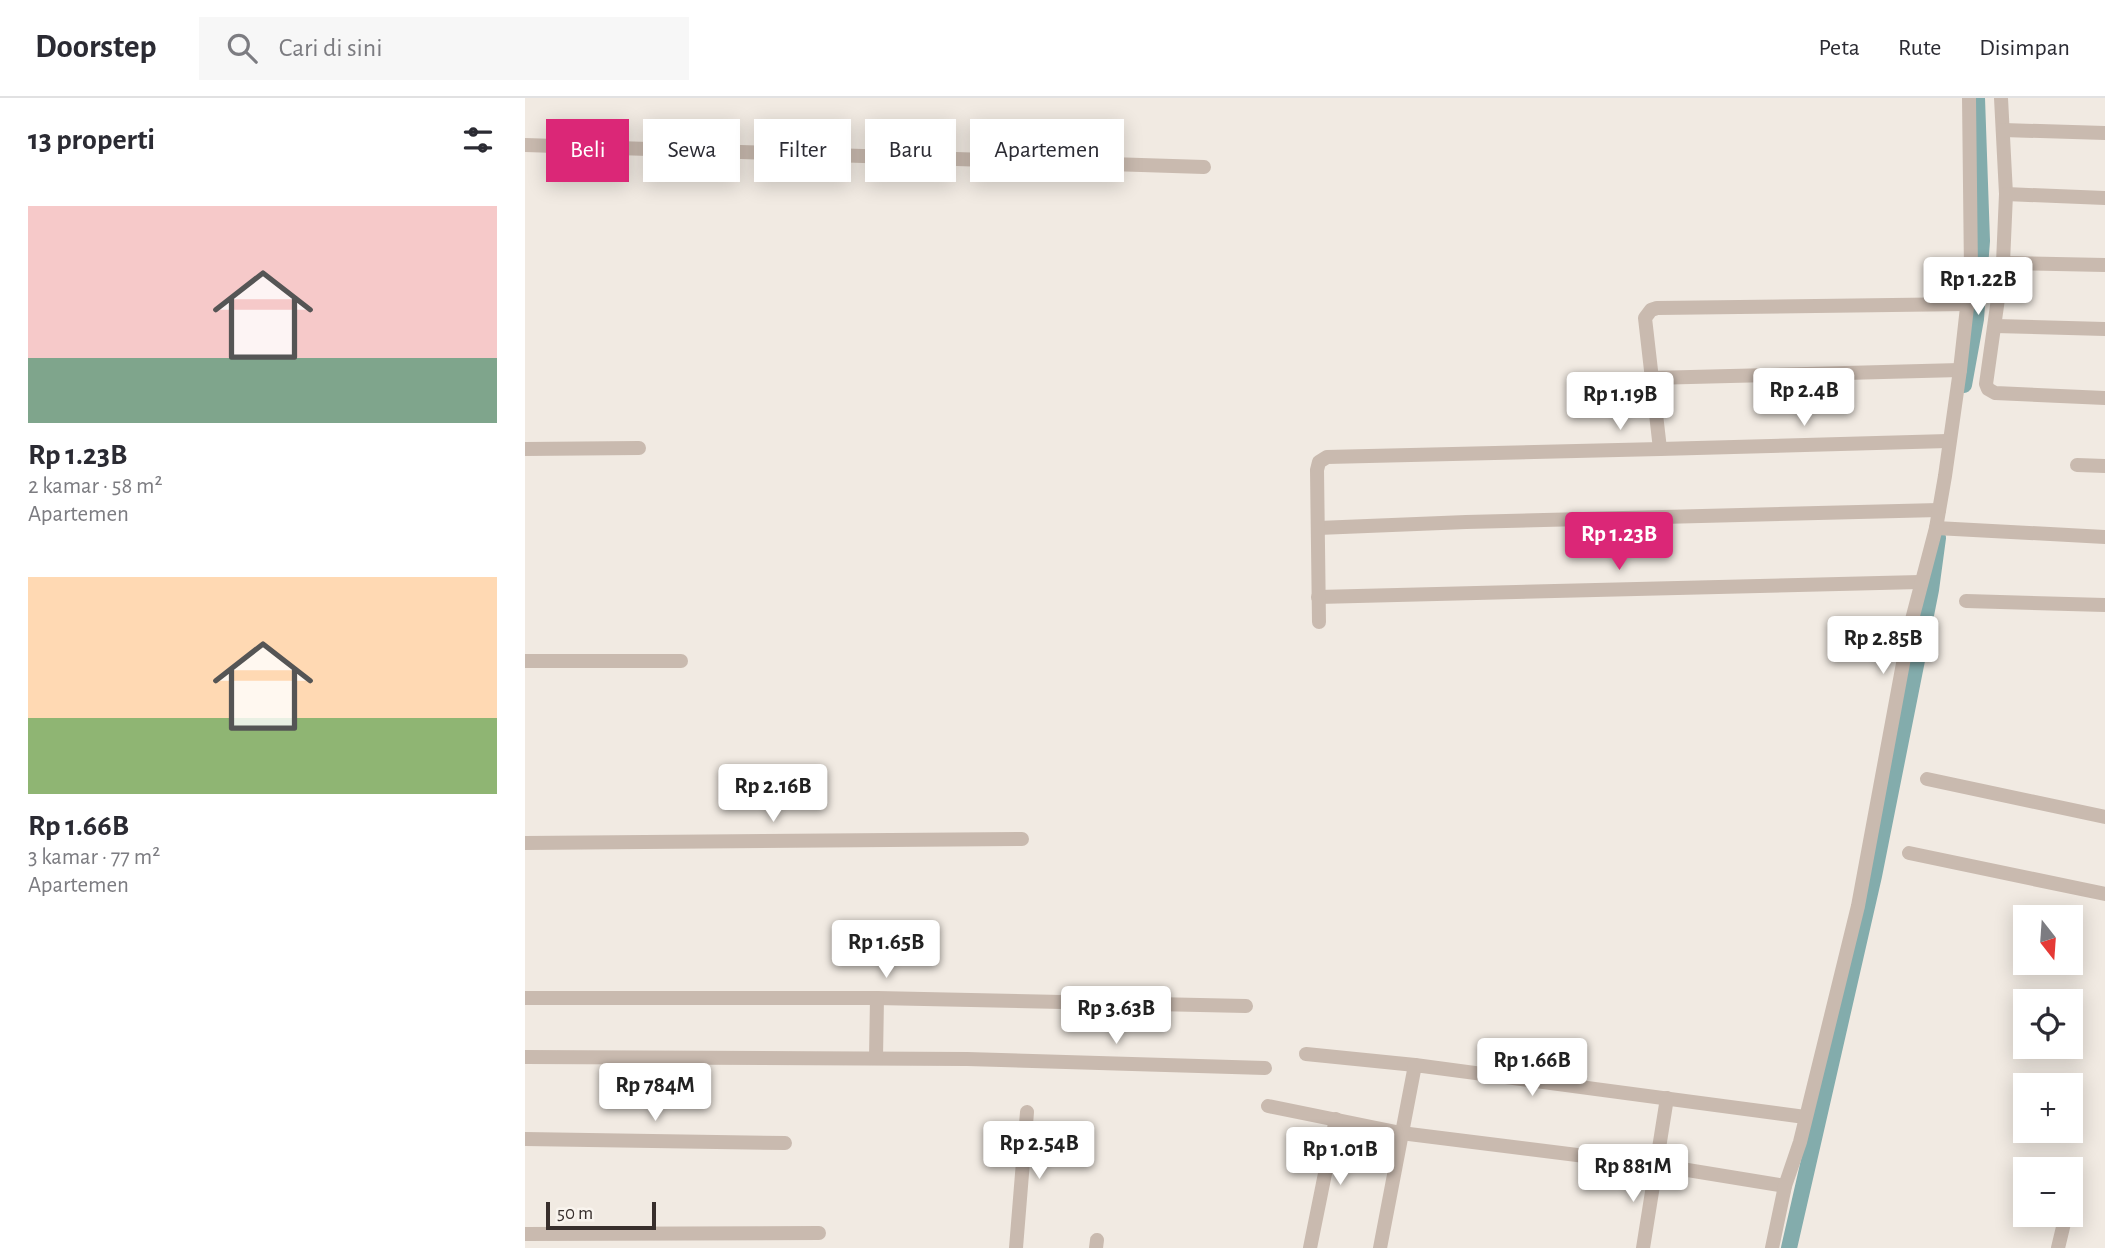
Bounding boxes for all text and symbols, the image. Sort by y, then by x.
search box [199,17,689,80]
icon: search [223,29,261,67]
text: Doorstep [35,31,157,64]
text: Cari di sini [279,35,383,61]
text: Peta [1819,36,1860,60]
text: Rute [1898,36,1941,60]
text: Disimpan [1979,36,2070,60]
chip: Beli [546,119,629,182]
chip: Sewa [643,119,740,182]
chip: Filter [754,119,851,182]
chip: Baru [865,119,956,182]
chip: Apartemen [970,119,1124,182]
icon: filters [459,121,497,159]
text: 13 properti [28,125,155,155]
icon: home [200,252,326,378]
pin: Rp 1.22B [1906,258,2050,317]
text: Rp 1.22B [1939,268,2017,291]
pin: Rp 2.4B [1739,368,1869,428]
pin: Rp 1.19B [1548,372,1692,432]
text: Rp 2.4B [1769,379,1839,402]
text: Rp 1.19B [1583,383,1657,406]
text: Rp 1.23B [28,440,127,470]
text: 2 kamar · 58 m² [28,475,163,498]
text: Apartemen [28,503,129,526]
pin: Rp 1.23B [1547,512,1691,572]
text: Rp 1.23B [1581,523,1657,546]
pin: Rp 2.85B [1811,616,1955,676]
icon: home [200,623,326,749]
text: Rp 2.85B [1843,627,1923,650]
pin: Rp 2.16B [701,764,845,824]
text: Rp 2.16B [734,775,812,798]
text: Rp 1.66B [28,811,129,841]
text: 3 kamar · 77 m² [28,846,160,869]
text: Apartemen [28,874,129,897]
north arrow [2013,905,2083,975]
map controls [2013,905,2083,1227]
pin: Rp 1.65B [814,920,958,980]
text: Rp 1.65B [848,931,924,954]
pin: Rp 3.63B [1044,986,1188,1046]
button: locate [2013,989,2083,1059]
text: Rp 3.63B [1077,997,1155,1020]
pin: Rp 1.66B [1460,1038,1604,1098]
text: Rp 1.66B [1493,1049,1571,1072]
pin: Rp 784M [590,1063,720,1123]
button: + [2013,1073,2083,1143]
text: Rp 784M [615,1074,695,1097]
pin: Rp 2.54B [967,1122,1111,1181]
pin: Rp 1.01B [1268,1128,1412,1187]
text: Rp 2.54B [999,1132,1079,1155]
text: Rp 1.01B [1302,1138,1378,1161]
pin: Rp 881M [1568,1144,1698,1204]
text: Rp 881M [1594,1155,1672,1178]
button: − [2013,1157,2083,1227]
scale bar [546,1199,656,1231]
text: 50 m [557,1204,593,1223]

